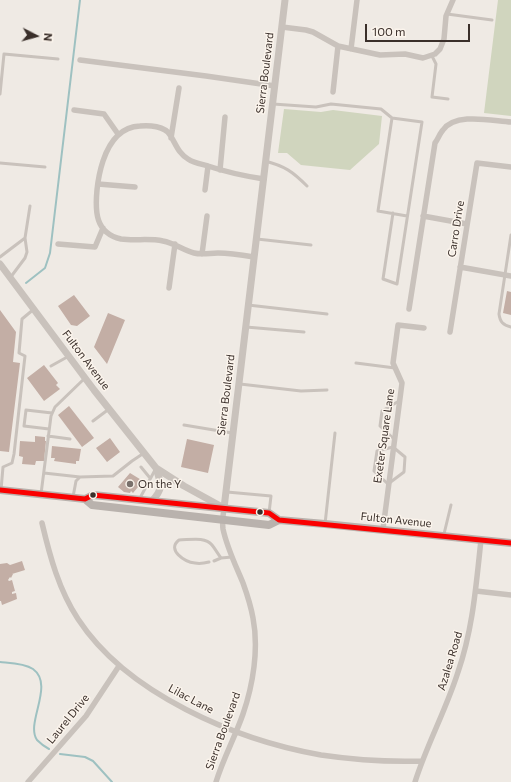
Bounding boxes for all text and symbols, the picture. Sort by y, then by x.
north arrow [16,16,56,56]
scale bar [367,16,472,42]
text: 100 m [372,24,406,38]
street label: Sierra Boulevard [253,32,277,114]
text: N [42,33,55,42]
street label: Carro Drive [445,200,467,258]
street label: Fulton Avenue [59,328,113,392]
street label: Sierra Boulevard [214,354,238,436]
street label: Exeter Square Lane [371,388,397,484]
place label: On the Y [138,477,181,491]
marker: On the Y [125,479,135,489]
unlabelled marker [88,490,98,500]
unlabelled marker [255,507,265,517]
street label: Fulton Avenue [360,510,432,530]
street label: Azalea Road [435,630,465,692]
street label: Lilac Lane [166,682,216,716]
street label: Sierra Boulevard [203,690,243,772]
street label: Laurel Drive [44,692,92,746]

